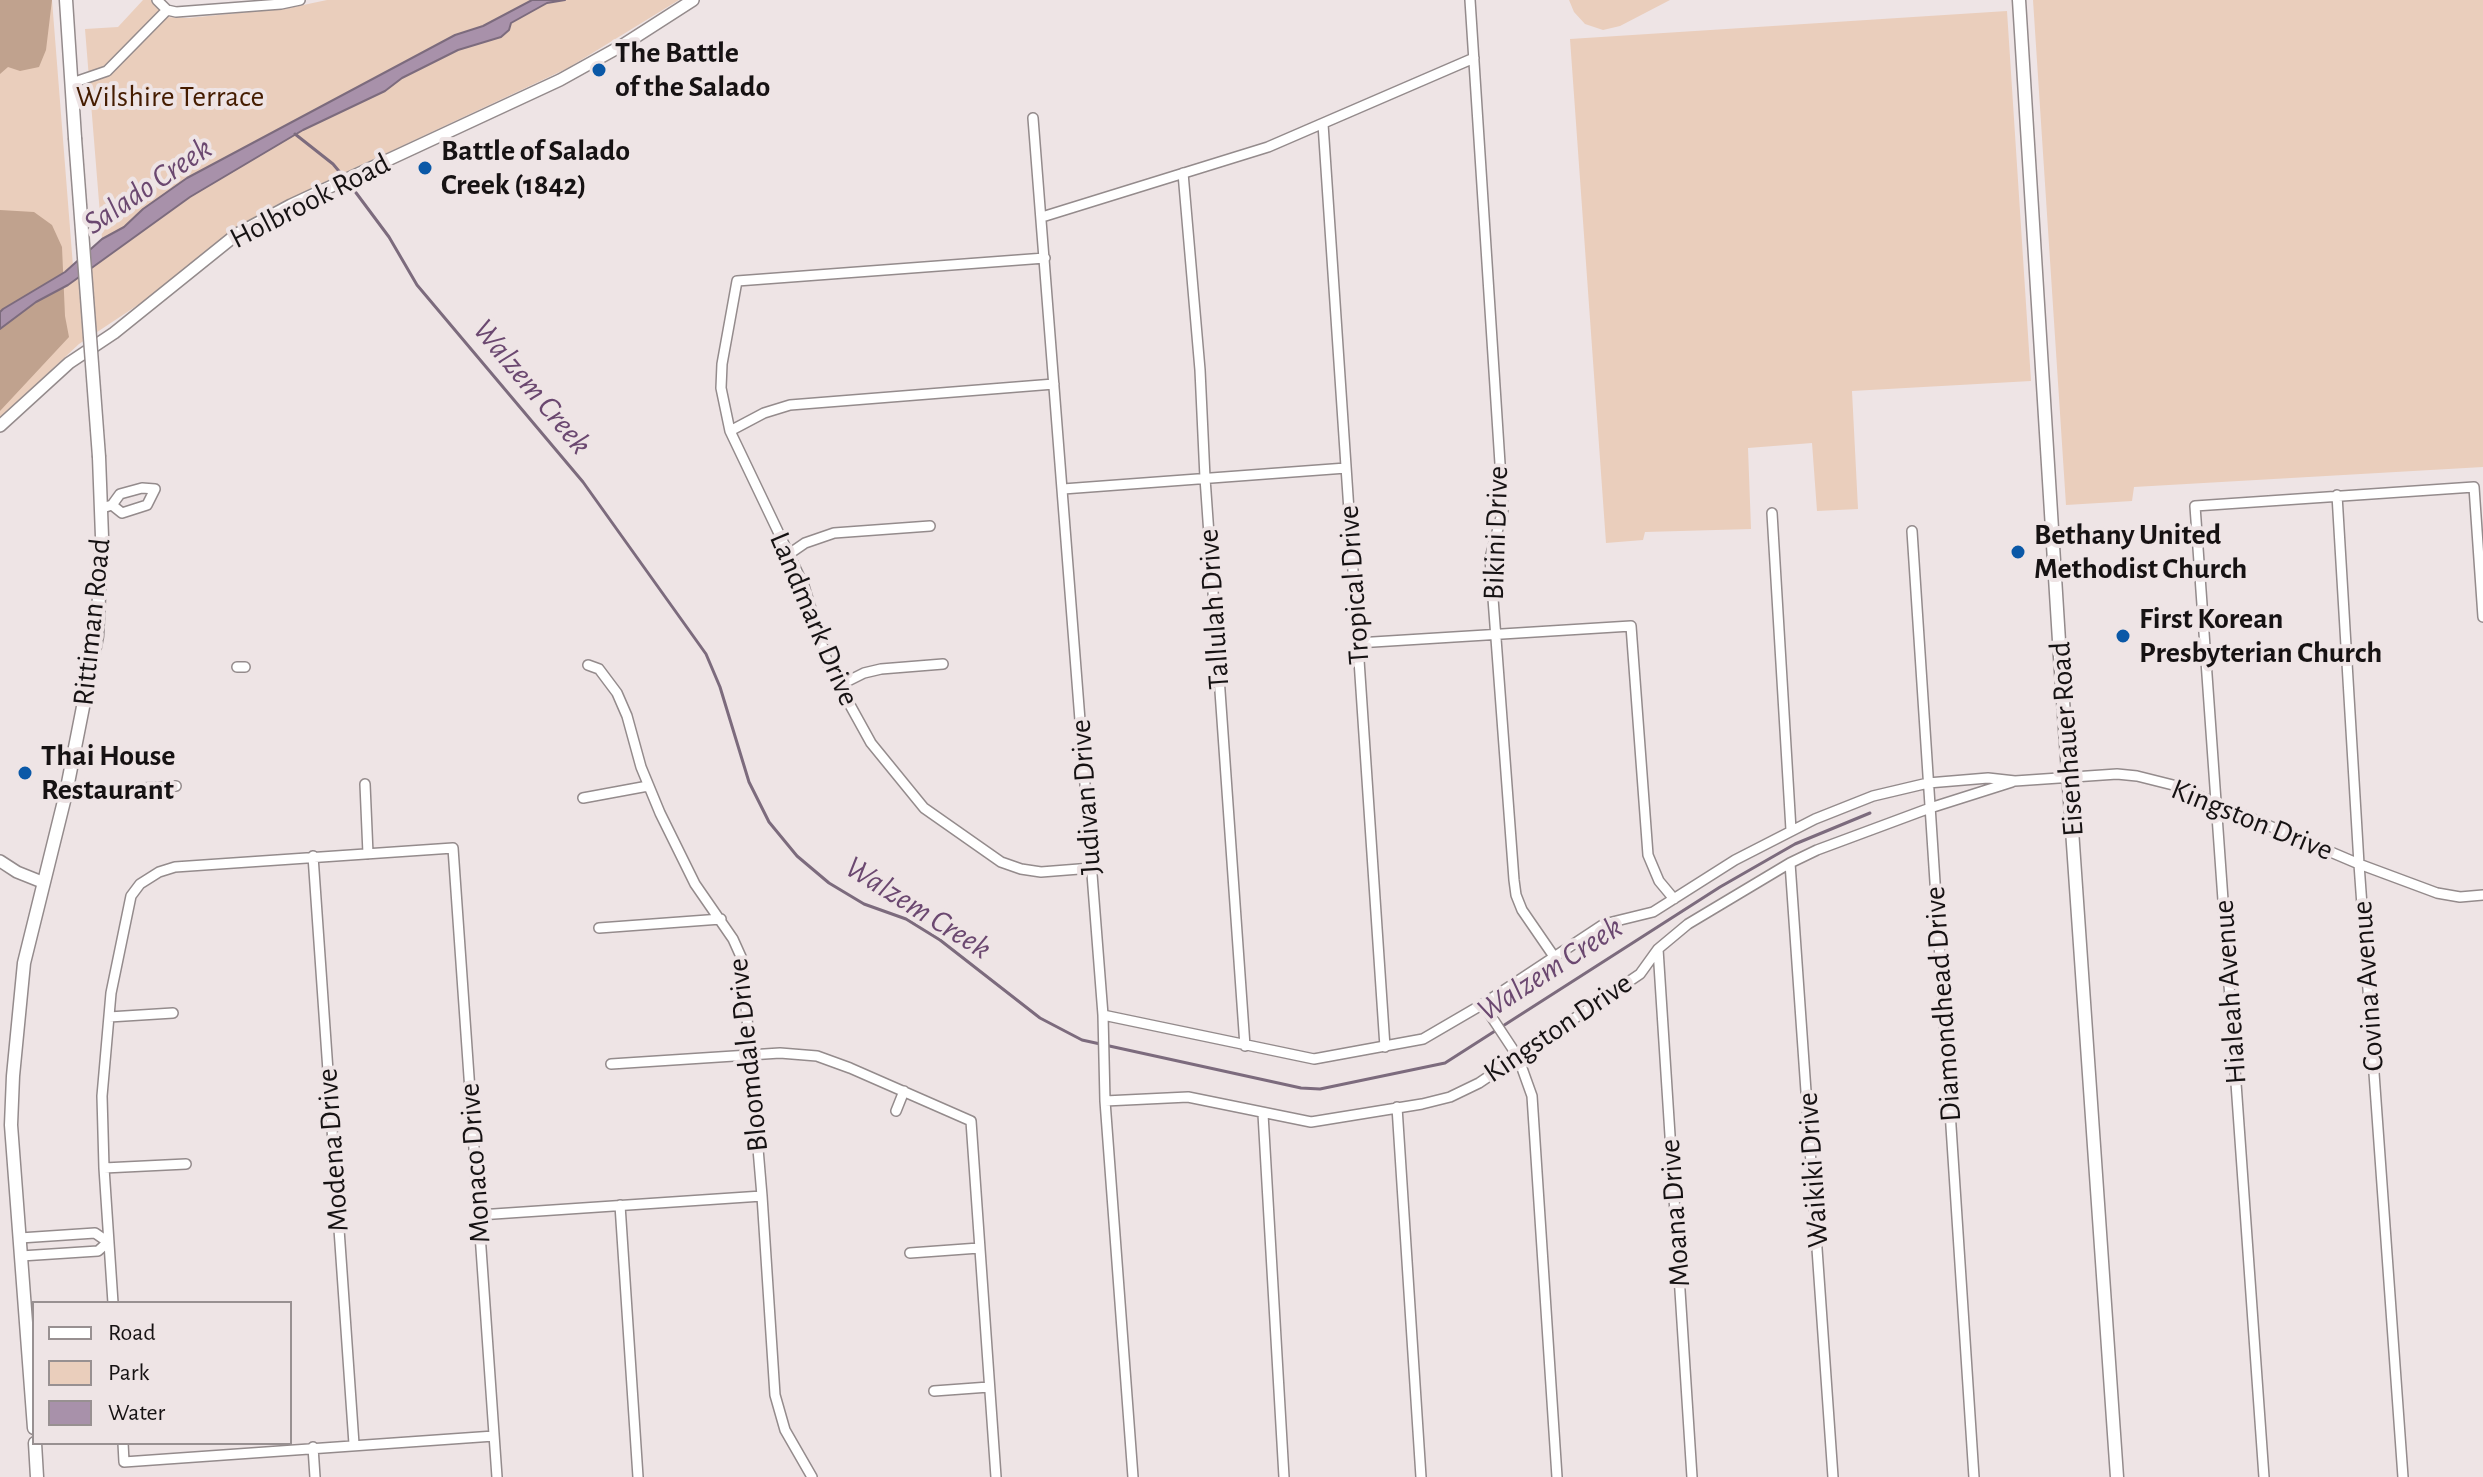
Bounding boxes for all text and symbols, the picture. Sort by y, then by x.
place label: The Battle of the Salado [615,35,770,106]
marker: The Battle of the Salado [590,61,608,79]
park label: Wilshire Terrace [76,79,264,115]
water label: Salado Creek [77,129,219,243]
place label: Battle of Salado Creek (1842) [441,133,630,204]
street label: Holbrook Road [224,145,396,257]
marker: Battle of Salado Creek (1842) [416,159,434,177]
water label: Walzem Creek [464,312,600,462]
street label: Bikini Drive [1476,465,1516,601]
street label: Tropical Drive [1330,504,1378,666]
place label: Bethany United Methodist Church [2034,517,2247,588]
street label: Landmark Drive [761,527,867,711]
street label: Tallulah Drive [1190,527,1238,691]
street label: Rittiman Road [65,537,119,707]
marker: Bethany United Methodist Church [2009,543,2027,561]
place label: First Korean Presbyterian Church [2139,601,2382,672]
marker: First Korean Presbyterian Church [2114,627,2132,645]
street label: Eisenhauer Road [2042,640,2092,838]
street label: Judivan Drive [1063,718,1109,876]
place label: Thai House Restaurant [41,738,175,808]
marker: Thai House Restaurant [16,764,34,782]
street label: Kingston Drive [2166,771,2338,869]
water label: Walzem Creek [838,848,998,968]
street label: Diamondhead Drive [1917,885,1969,1123]
street label: Hialeah Avenue [2206,899,2254,1085]
street label: Covina Avenue [2344,899,2392,1073]
water label: Walzem Creek [1470,908,1630,1030]
street label: Bloomdale Drive [720,956,776,1154]
street label: Kingston Drive [1477,965,1639,1091]
street label: Modena Drive [309,1067,357,1233]
street label: Monaco Drive [451,1082,499,1244]
street label: Waikiki Drive [1790,1091,1836,1249]
street label: Moana Drive [1652,1138,1698,1288]
legend [32,1301,292,1445]
text: Road [108,1321,156,1345]
text: Park [108,1361,149,1385]
text: Water [108,1401,165,1425]

